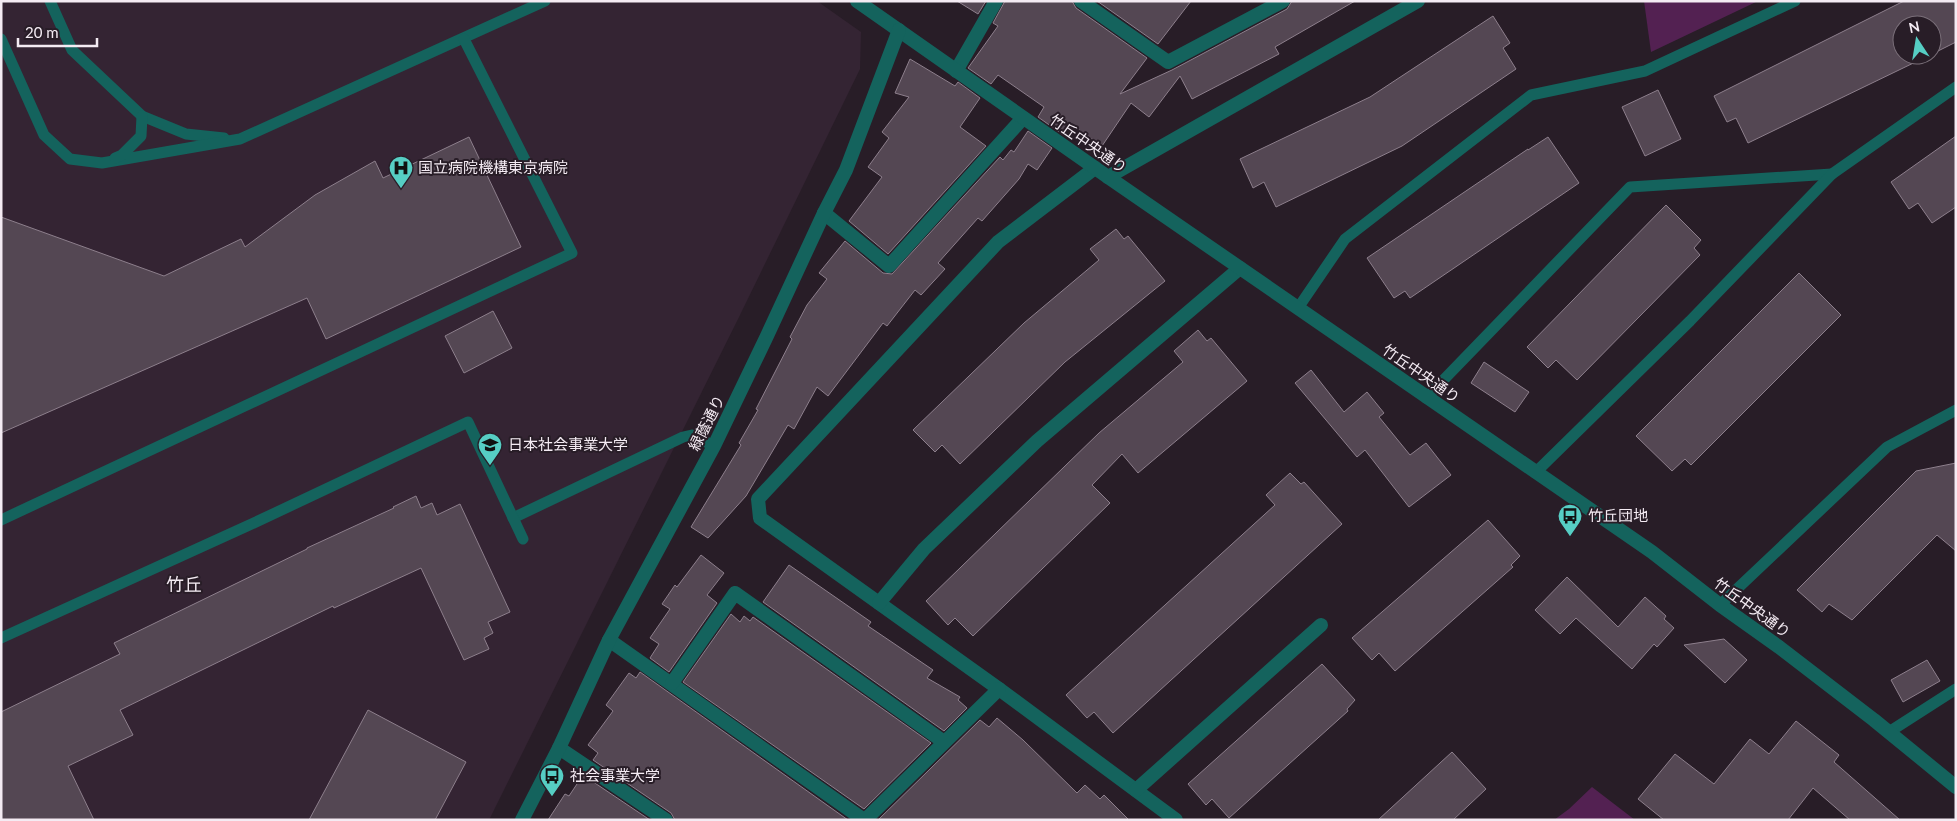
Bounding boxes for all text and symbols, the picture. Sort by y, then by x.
scale bar [18,15,96,47]
north arrow [1892,15,1942,65]
text: N [1907,17,1921,36]
text: 20 m [25,23,59,41]
street label: 竹丘中央通り [1047,110,1131,176]
hospital icon: 国立病院機構東京病院 [388,155,414,189]
place label: 国立病院機構東京病院 [418,158,568,176]
street label: 竹丘中央通り [1380,340,1464,406]
street label: 緑蔭通り [684,392,728,453]
school or university icon: 日本社会事業大学 [477,432,503,466]
place label: 日本社会事業大学 [508,435,628,453]
bus stop icon: 竹丘団地 [1557,503,1583,537]
place label: 竹丘団地 [1588,506,1648,524]
district label: 竹丘 [166,573,202,595]
street label: 竹丘中央通り [1711,573,1794,641]
bus stop icon: 社会事業大学 [539,763,565,797]
place label: 社会事業大学 [570,766,660,784]

